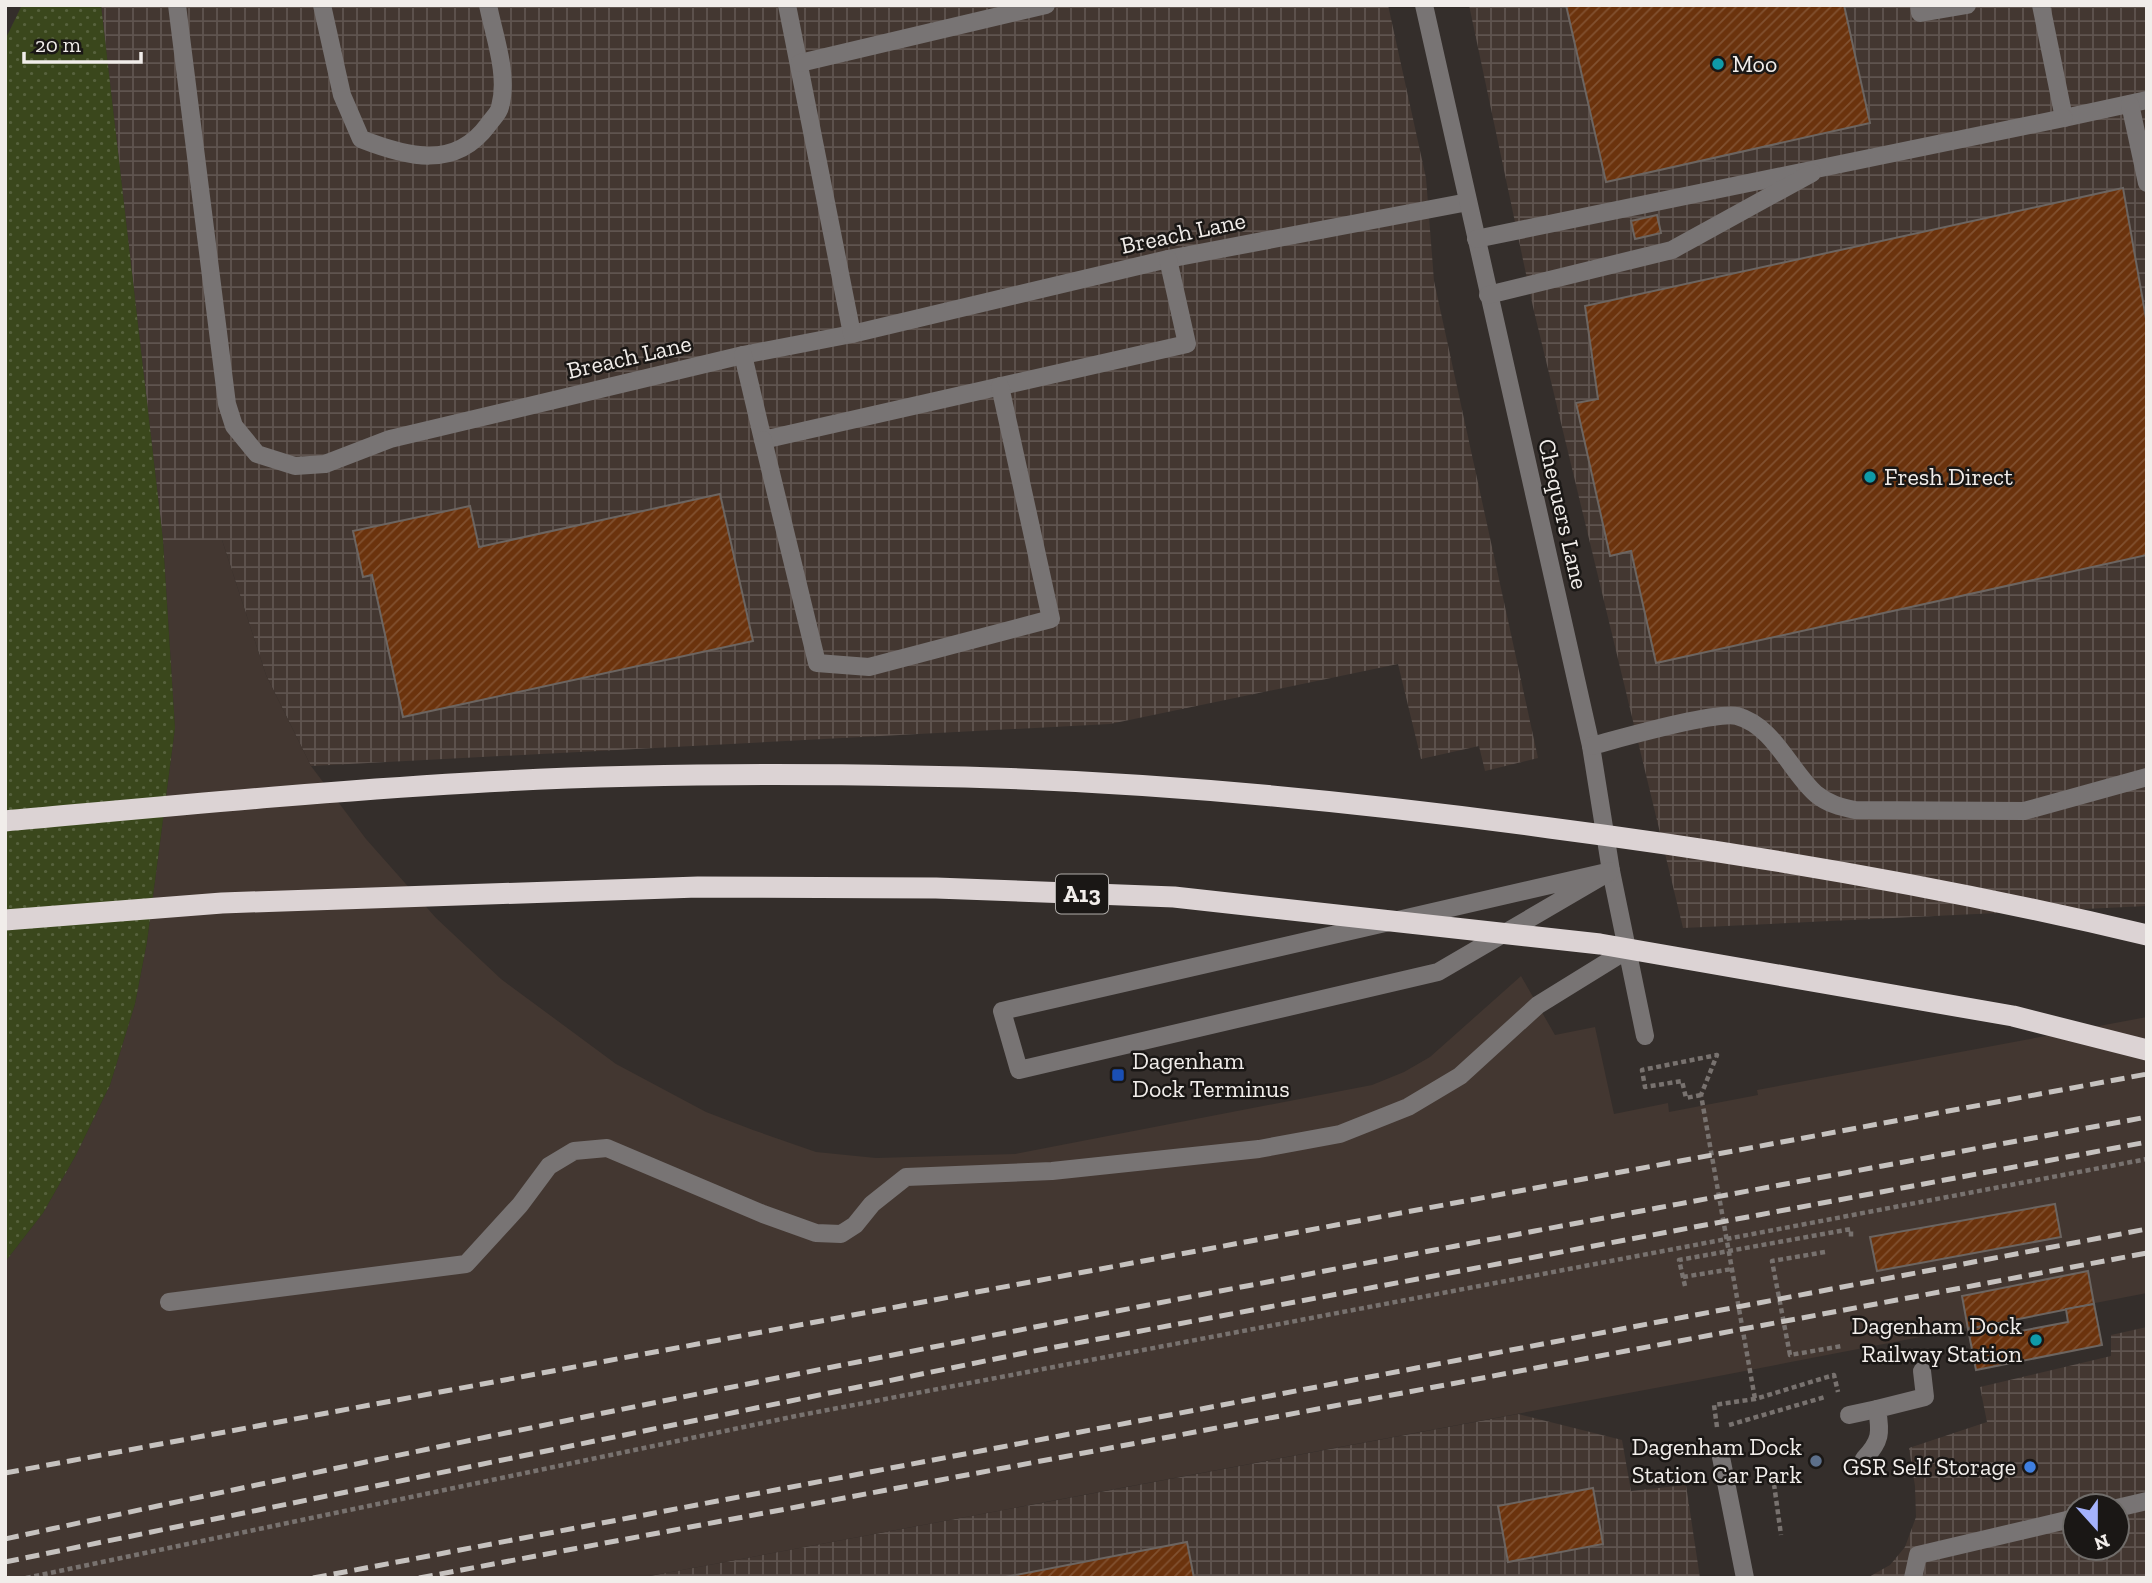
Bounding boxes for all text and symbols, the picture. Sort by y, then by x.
scale bar [24,21,142,65]
text: 20 m [35,32,81,57]
place label: Moo [1732,49,1777,78]
marker: Moo [1710,56,1726,72]
street label: Breach Lane [1118,205,1248,260]
street label: Breach Lane [564,328,694,385]
street label: Chequers Lane [1532,436,1595,592]
place label: Fresh Direct [1884,462,2013,491]
marker: Fresh Direct [1862,469,1878,485]
road number: A13 [1056,874,1108,914]
place label: Dagenham Dock Terminus [1132,1046,1290,1103]
marker: Dagenham Dock Terminus [1110,1067,1126,1083]
place label: Dagenham Dock Railway Station [1851,1311,2023,1368]
marker: Dagenham Dock Railway Station [2028,1332,2044,1348]
place label: Dagenham Dock Station Car Park [1631,1432,1803,1489]
place label: GSR Self Storage [1843,1452,2016,1481]
marker: Dagenham Dock Station Car Park [1808,1453,1824,1469]
marker: GSR Self Storage [2022,1459,2038,1475]
north arrow [2061,1492,2131,1562]
text: N [2091,1529,2113,1556]

